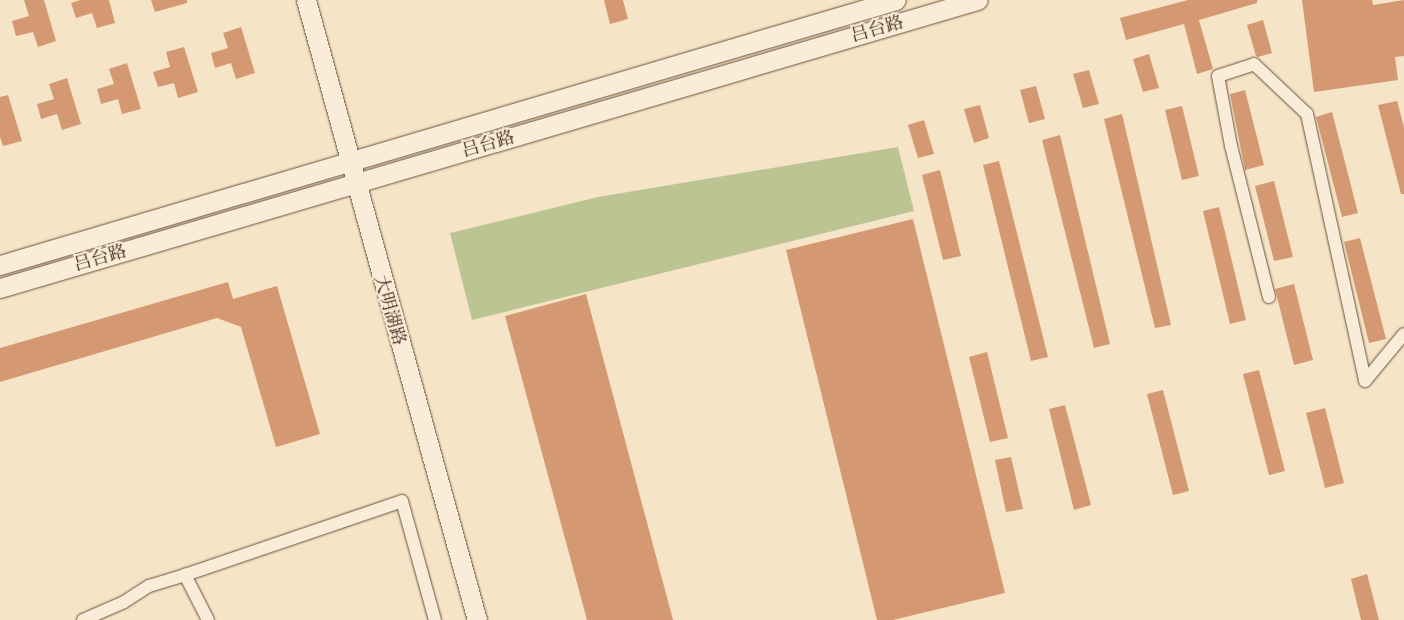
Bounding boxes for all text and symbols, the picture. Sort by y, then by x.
street label: 吕台路 [848,11,906,47]
street label: 吕台路 [459,126,517,162]
street label: 吕台路 [71,240,129,276]
street label: 大明湖路 [370,272,410,348]

